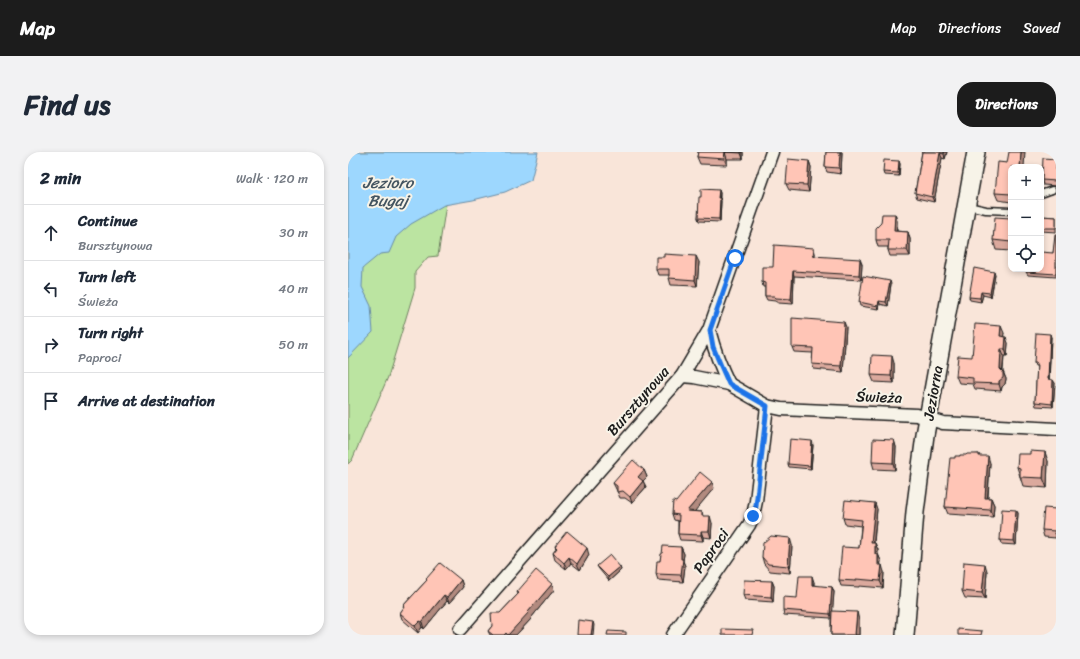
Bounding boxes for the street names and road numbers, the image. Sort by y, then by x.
street label: Bursztynowa [600,360,676,442]
street label: Jeziorna [915,363,951,423]
street label: Świeża [855,383,903,411]
street label: Paproci [686,522,736,579]

